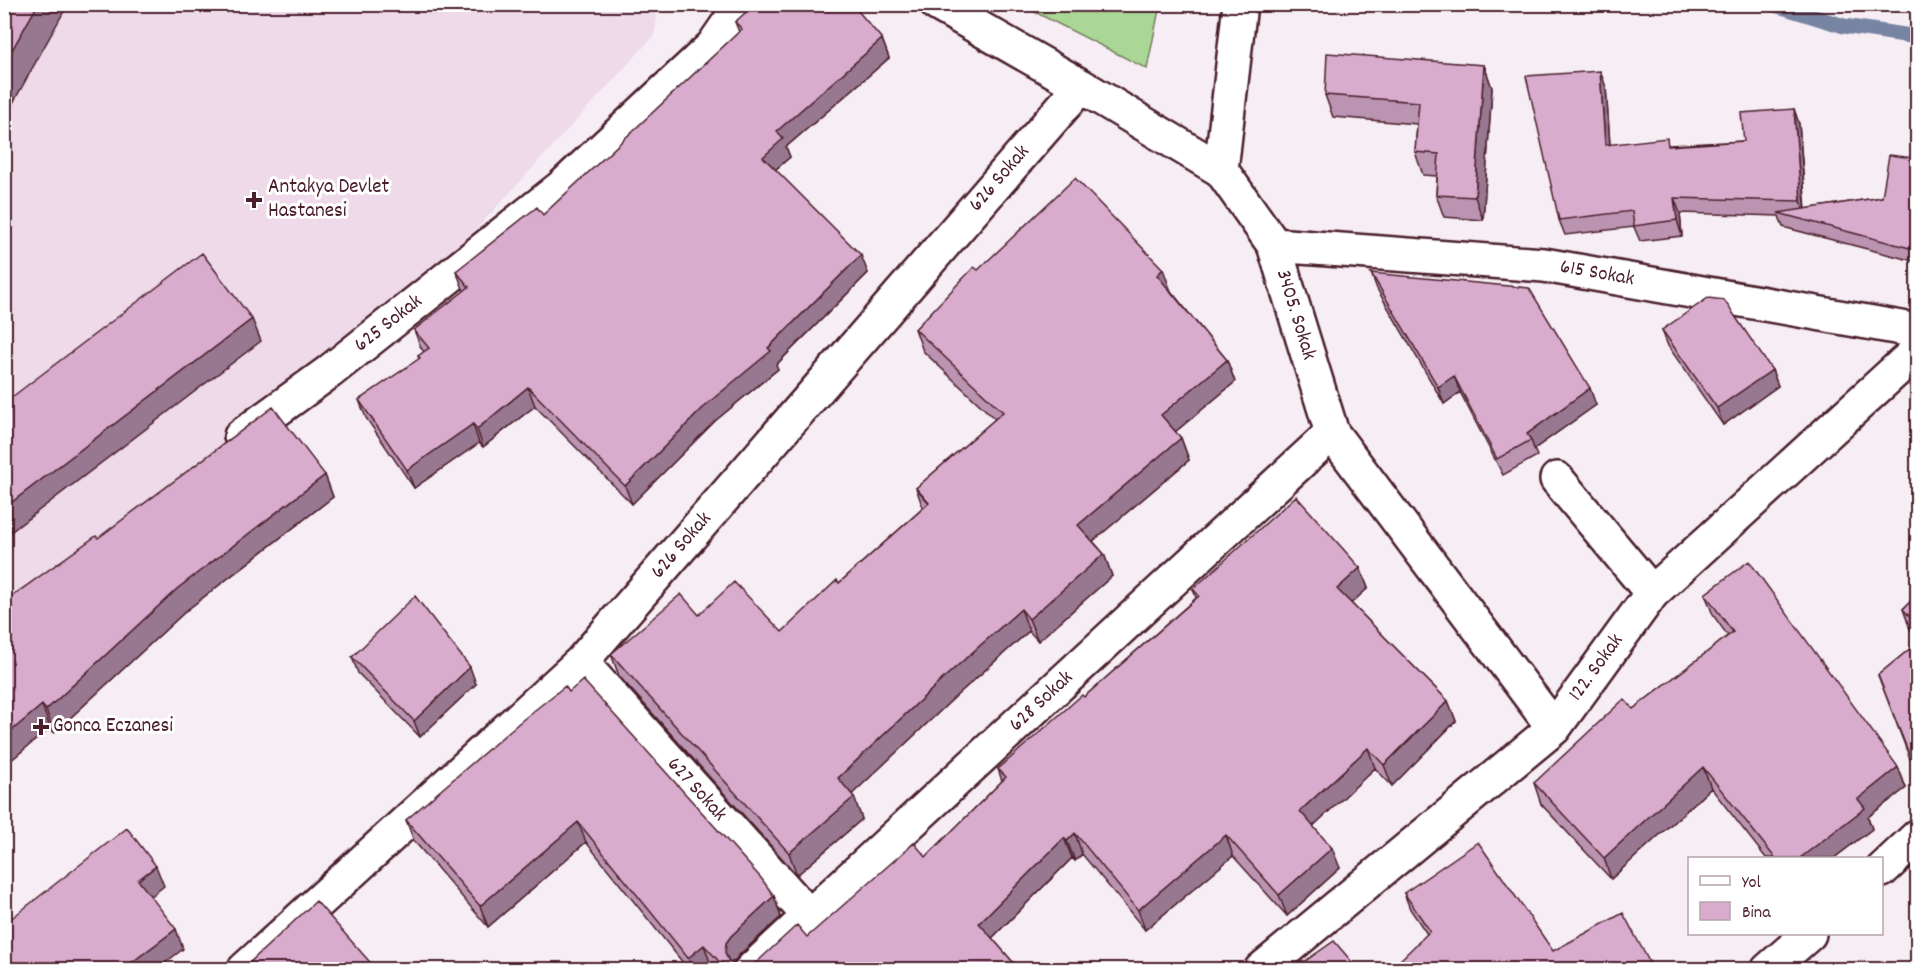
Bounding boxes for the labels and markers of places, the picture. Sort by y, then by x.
place label: Antakya Devlet Hastanesi [268,173,390,227]
marker: Antakya Devlet Hastanesi [245,191,263,209]
place label: Gonca Eczanesi [53,712,173,742]
marker: Gonca Eczanesi [34,720,48,734]

